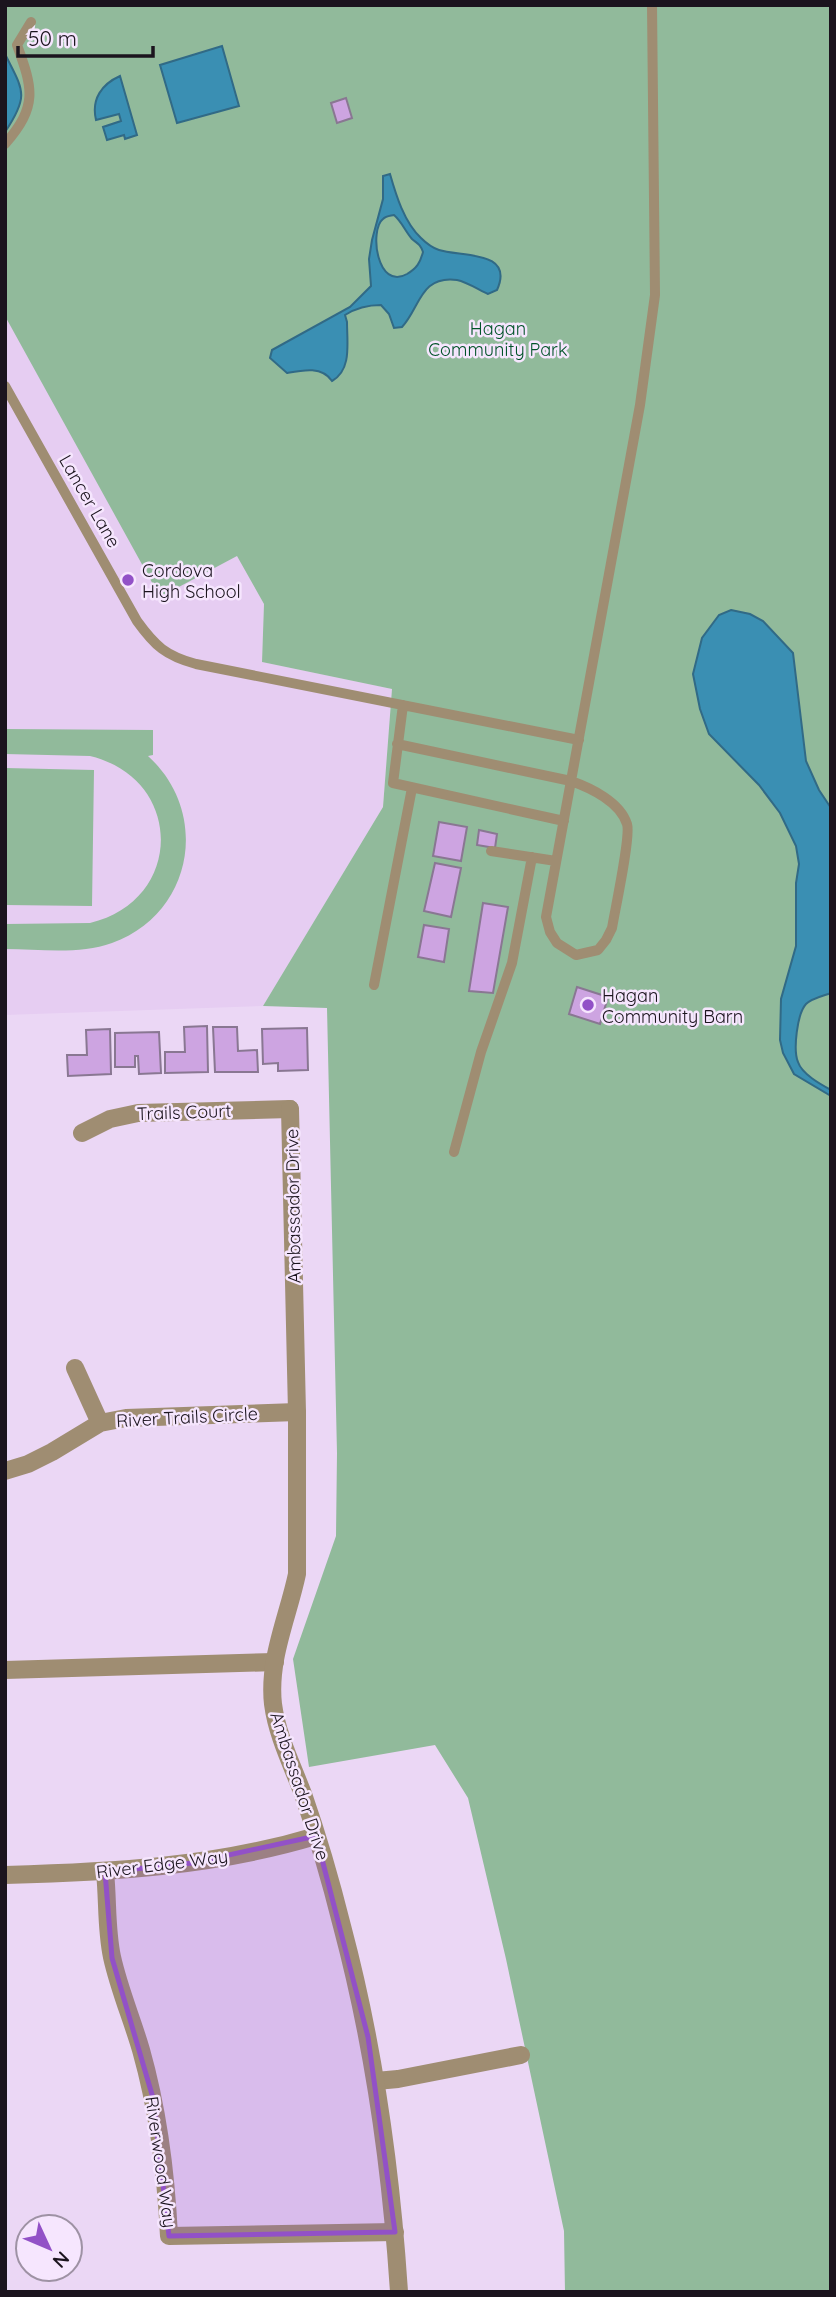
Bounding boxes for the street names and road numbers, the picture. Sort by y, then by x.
street label: Lancer Lane [54,451,126,551]
street label: Trails Court [136,1099,232,1125]
street label: Ambassador Drive [280,1128,306,1284]
street label: River Trails Circle [116,1402,258,1432]
street label: Ambassador Drive [265,1709,335,1863]
street label: River Edge Way [95,1844,229,1884]
street label: Riverwood Way [140,2095,182,2229]

